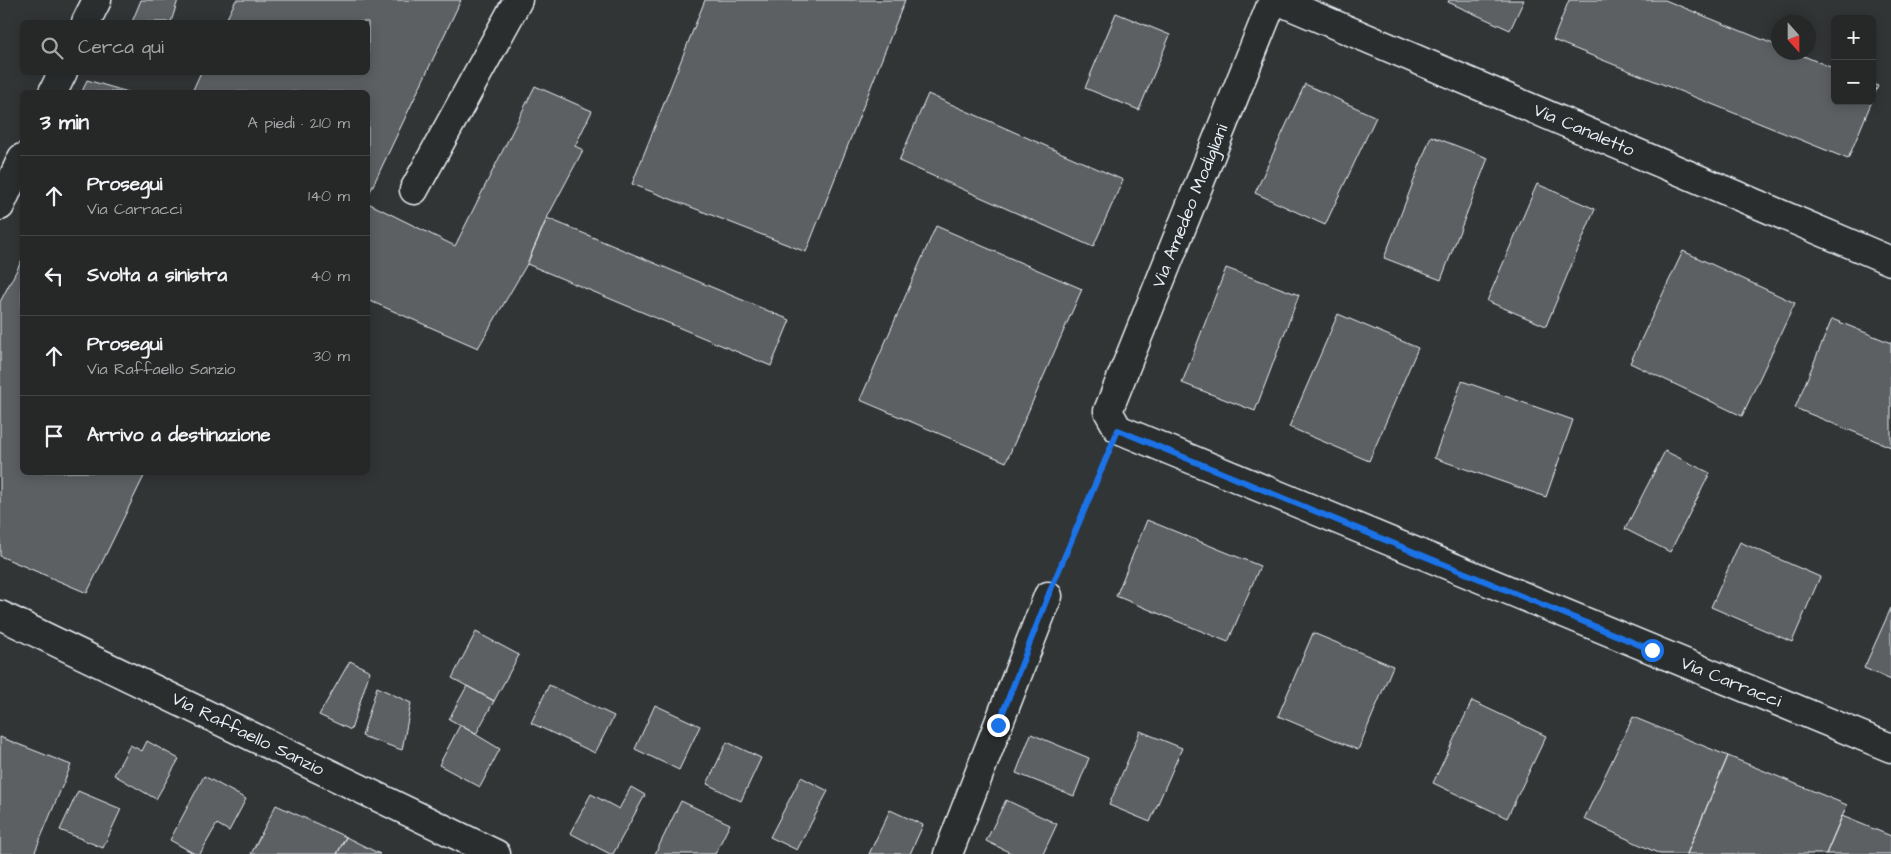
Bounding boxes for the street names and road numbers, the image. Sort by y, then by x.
street label: Via Canaletto [1530,97,1638,163]
street label: Via Amedeo Modigliani [1146,120,1235,292]
street label: Via Carracci [1677,650,1785,714]
street label: Via Raffaello Sanzio [167,686,329,782]

